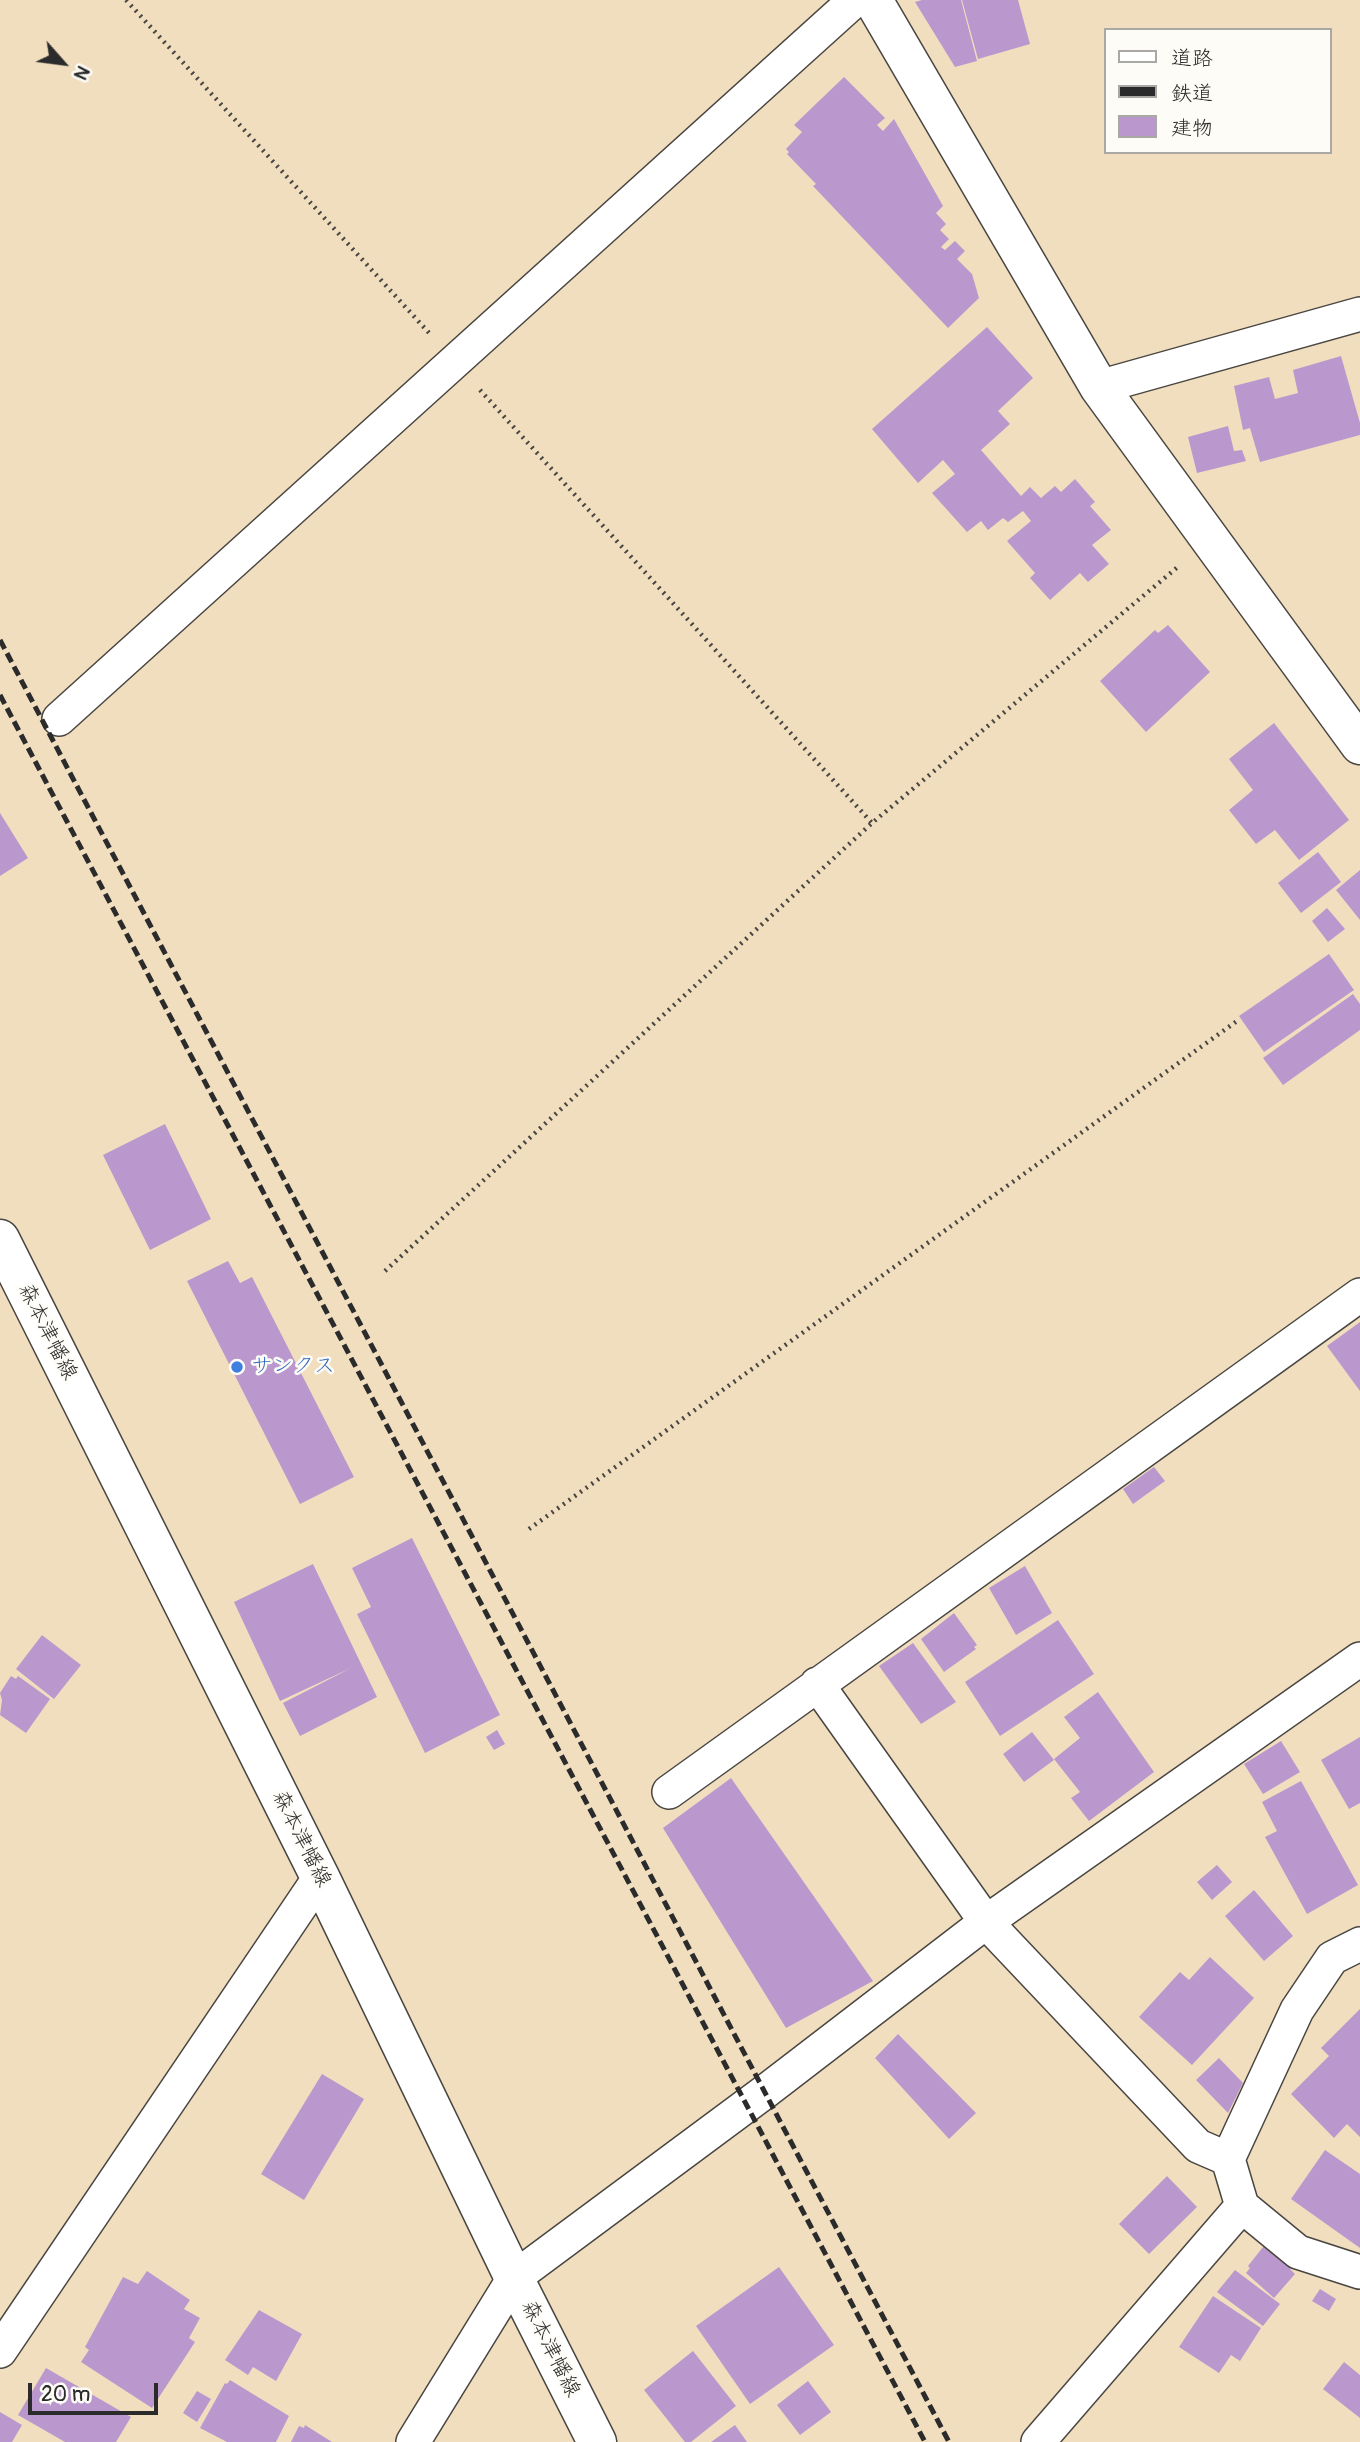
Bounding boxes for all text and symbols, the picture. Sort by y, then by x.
north arrow [28,28,98,98]
legend [1104,28,1332,154]
text: 道路 [1171,45,1213,72]
text: N [68,62,95,84]
text: 鉄道 [1171,80,1213,107]
text: 建物 [1171,115,1213,142]
street label: 森本津幡線 [12,1280,82,1384]
place label: サンクス [251,1354,335,1380]
marker: サンクス [229,1359,245,1375]
street label: 森本津幡線 [266,1787,336,1891]
street label: 森本津幡線 [515,2297,585,2401]
scale bar [32,2368,161,2412]
text: 20 m [41,2381,90,2408]

